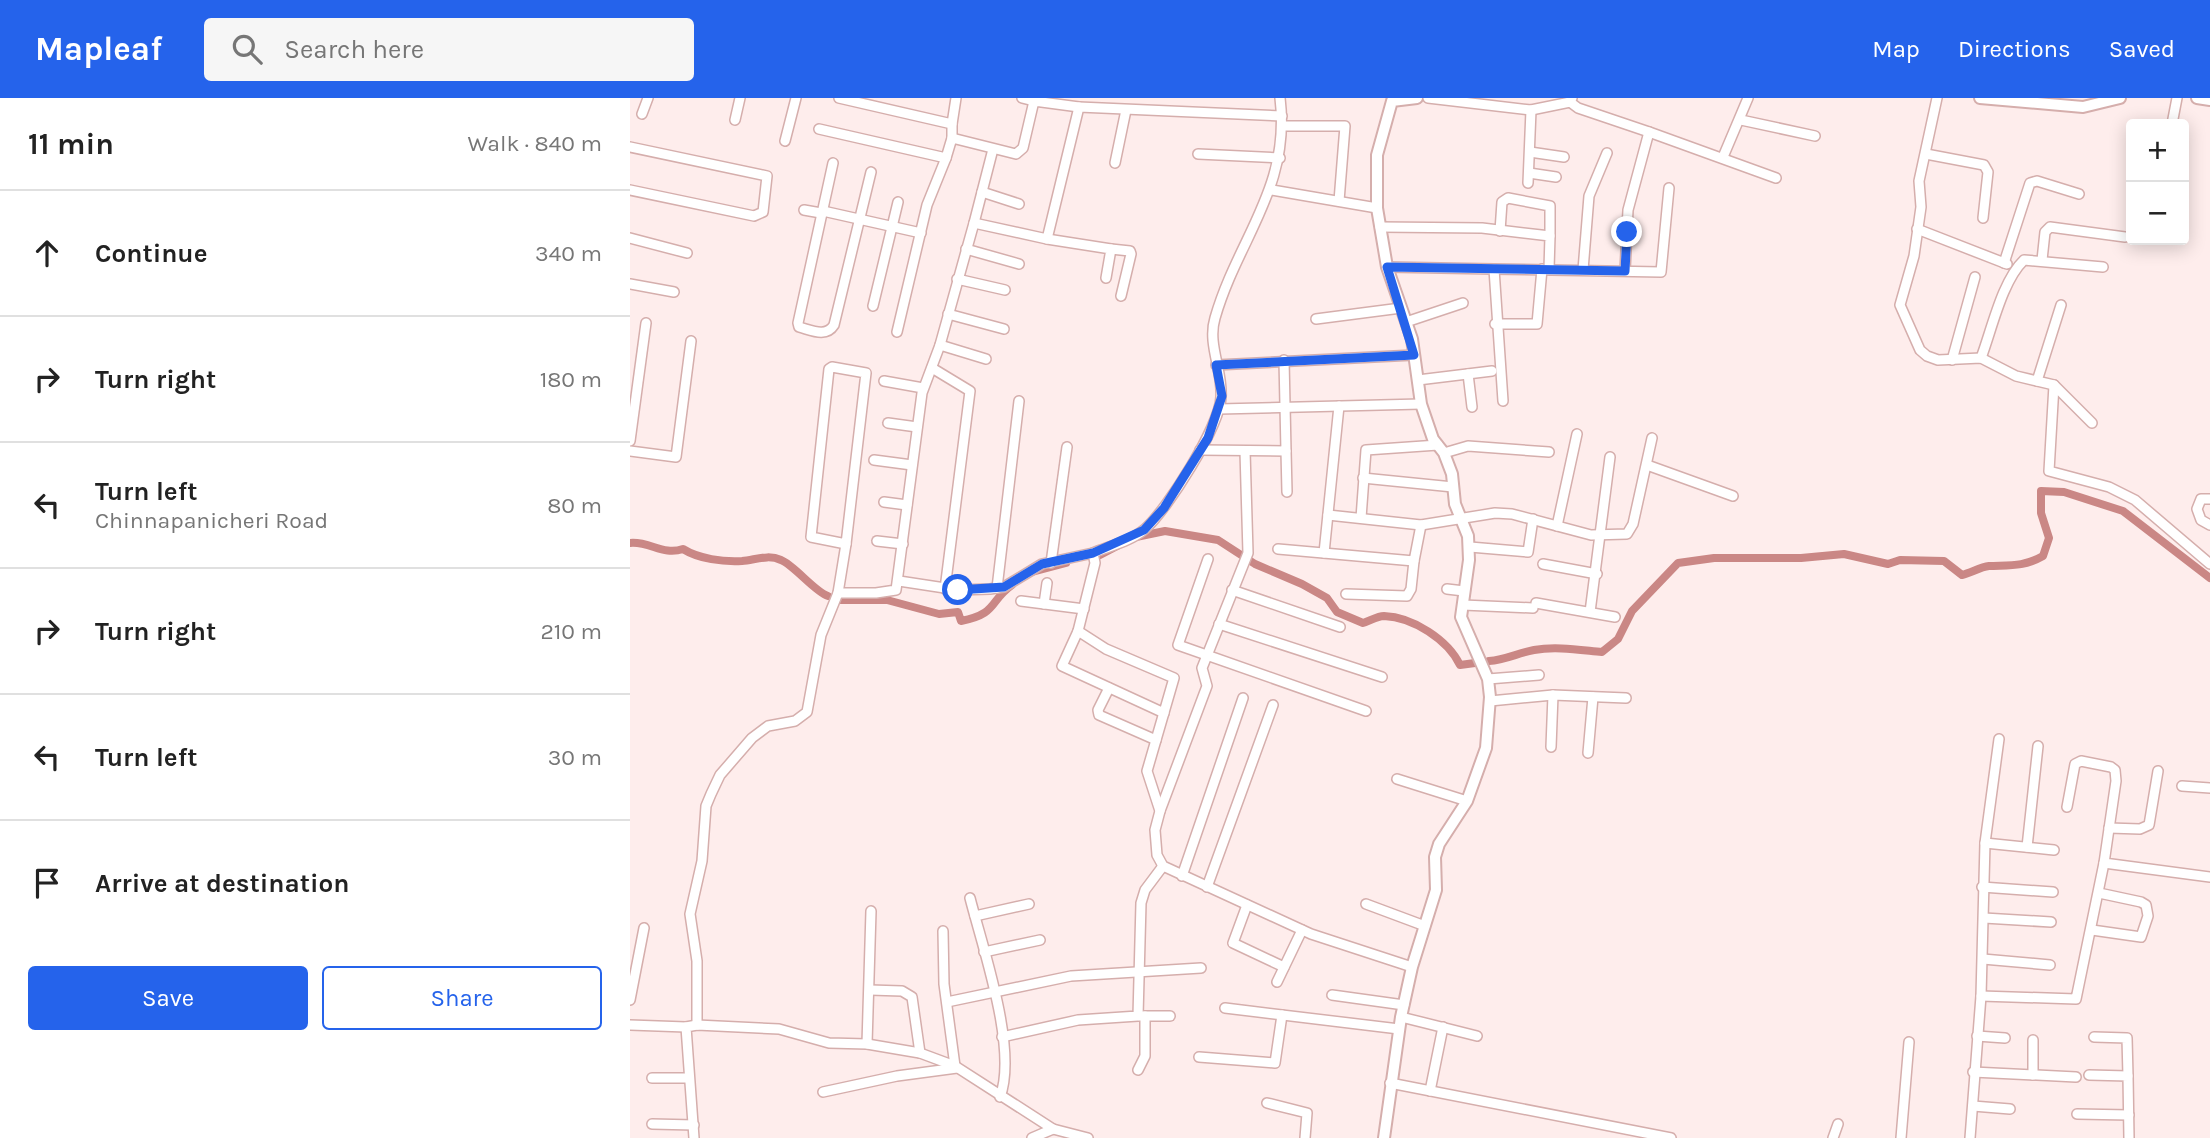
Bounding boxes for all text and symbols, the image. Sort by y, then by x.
search box [204,18,694,81]
text: Mapleaf [35,30,162,68]
icon: search [228,30,266,68]
text: Search here [284,34,424,65]
text: Map [1872,35,1920,63]
text: Directions [1958,35,2071,63]
text: Saved [2109,35,2175,63]
map controls [2126,119,2189,245]
button: + [2126,119,2189,182]
text: 11 min [28,126,114,162]
text: Walk · 840 m [467,130,602,157]
button: − [2126,182,2189,245]
route end [1611,216,1642,247]
icon: ahead [28,234,66,272]
text: Continue [95,238,207,269]
text: 340 m [535,240,602,267]
icon: right [28,360,66,398]
text: Turn right [95,364,216,395]
text: 180 m [540,366,602,393]
text: Turn left [95,476,197,507]
icon: left [28,486,66,524]
text: 80 m [547,492,602,519]
text: Chinnapanicheri Road [95,507,328,534]
route start [942,574,973,605]
icon: right [28,612,66,650]
text: Turn right [95,616,216,647]
text: 210 m [540,618,602,645]
icon: left [28,738,66,776]
text: Turn left [95,742,197,773]
text: 30 m [548,744,602,771]
icon: arrive [28,864,66,902]
text: Arrive at destination [95,868,349,899]
button: Save [28,966,308,1030]
button: Share [322,966,602,1030]

